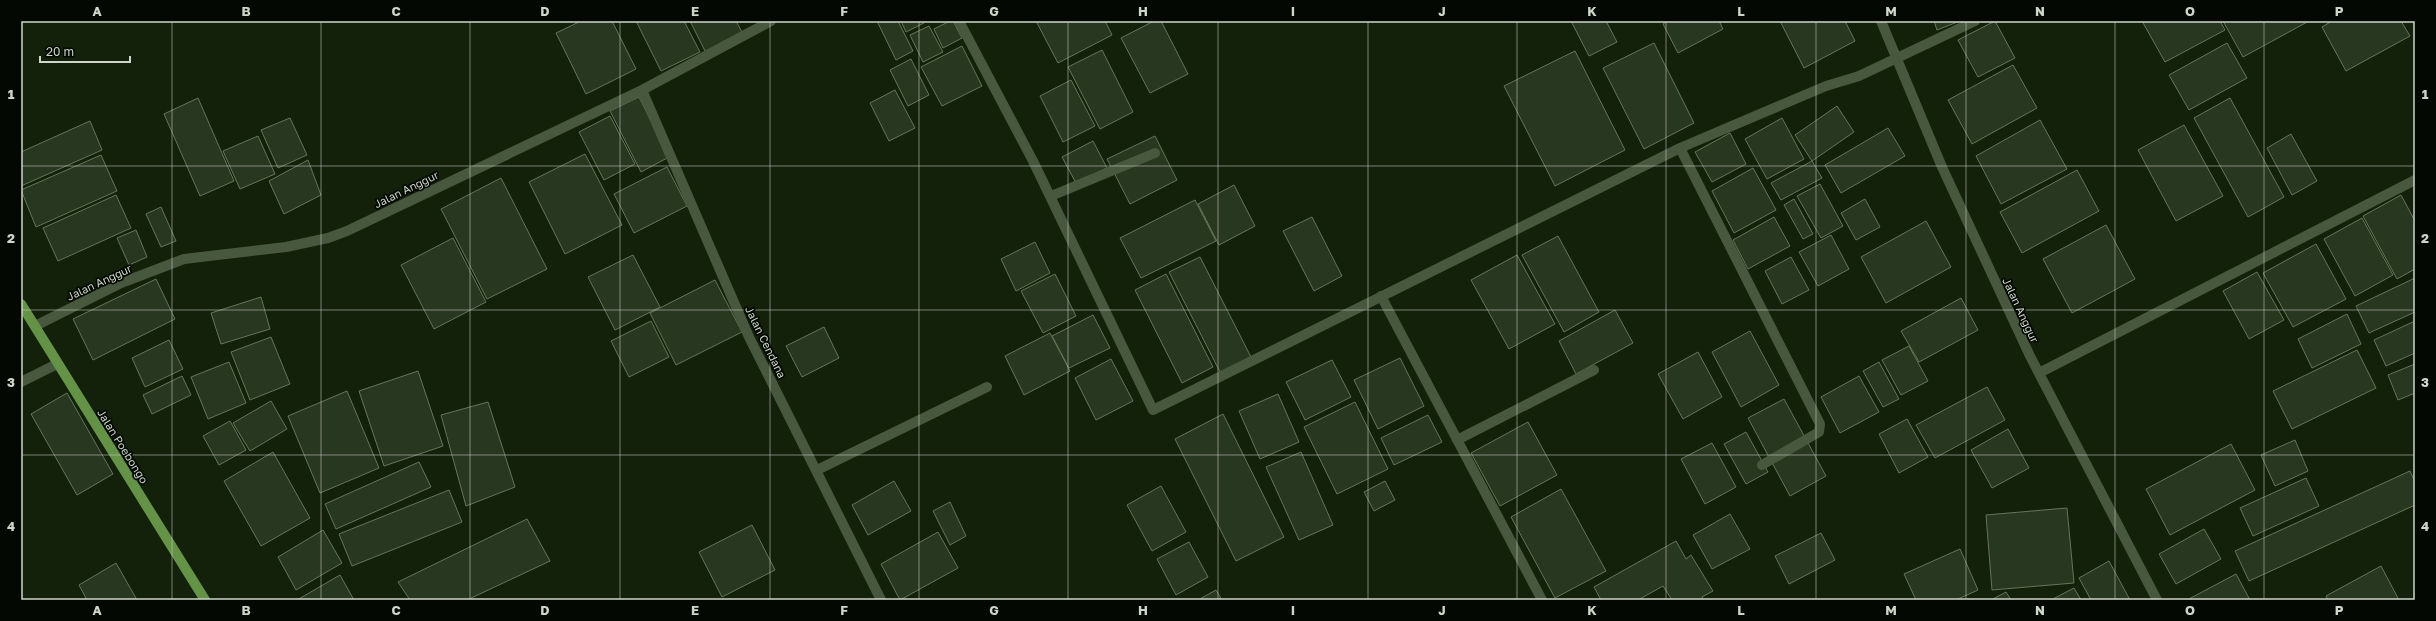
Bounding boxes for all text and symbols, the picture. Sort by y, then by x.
text: A [92,3,102,19]
text: B [241,3,251,19]
text: C [391,3,401,19]
text: D [540,3,550,19]
text: E [691,3,699,19]
text: F [840,3,848,19]
text: G [989,3,999,19]
text: H [1138,3,1148,19]
text: I [1291,3,1295,19]
text: J [1438,3,1446,19]
text: K [1587,3,1597,19]
text: L [1737,3,1745,19]
text: M [1885,3,1897,19]
text: N [2035,3,2045,19]
text: O [2185,3,2195,19]
text: P [2335,3,2344,19]
scale bar [40,38,130,64]
text: 20 m [46,44,74,59]
text: 1 [8,86,15,102]
text: 1 [2422,86,2429,102]
street label: Jalan Anggur [372,167,441,210]
text: 2 [7,230,15,246]
text: 2 [2421,230,2429,246]
street label: Jalan Anggur [64,261,134,303]
street label: Jalan Anggur [2000,275,2042,345]
street label: Jalan Cendana [743,304,789,380]
text: 3 [7,374,15,390]
text: 3 [2421,374,2429,390]
street label: Jalan Poebongo [95,406,151,486]
text: 4 [7,518,15,534]
text: 4 [2421,518,2429,534]
text: A [92,602,102,618]
text: B [241,602,251,618]
text: C [391,602,401,618]
text: D [540,602,550,618]
text: E [691,602,699,618]
text: F [840,602,848,618]
text: G [989,602,999,618]
text: H [1138,602,1148,618]
text: I [1291,602,1295,618]
text: J [1438,602,1446,618]
text: K [1587,602,1597,618]
text: L [1737,602,1745,618]
text: M [1885,602,1897,618]
text: N [2035,602,2045,618]
text: O [2185,602,2195,618]
text: P [2335,602,2344,618]

